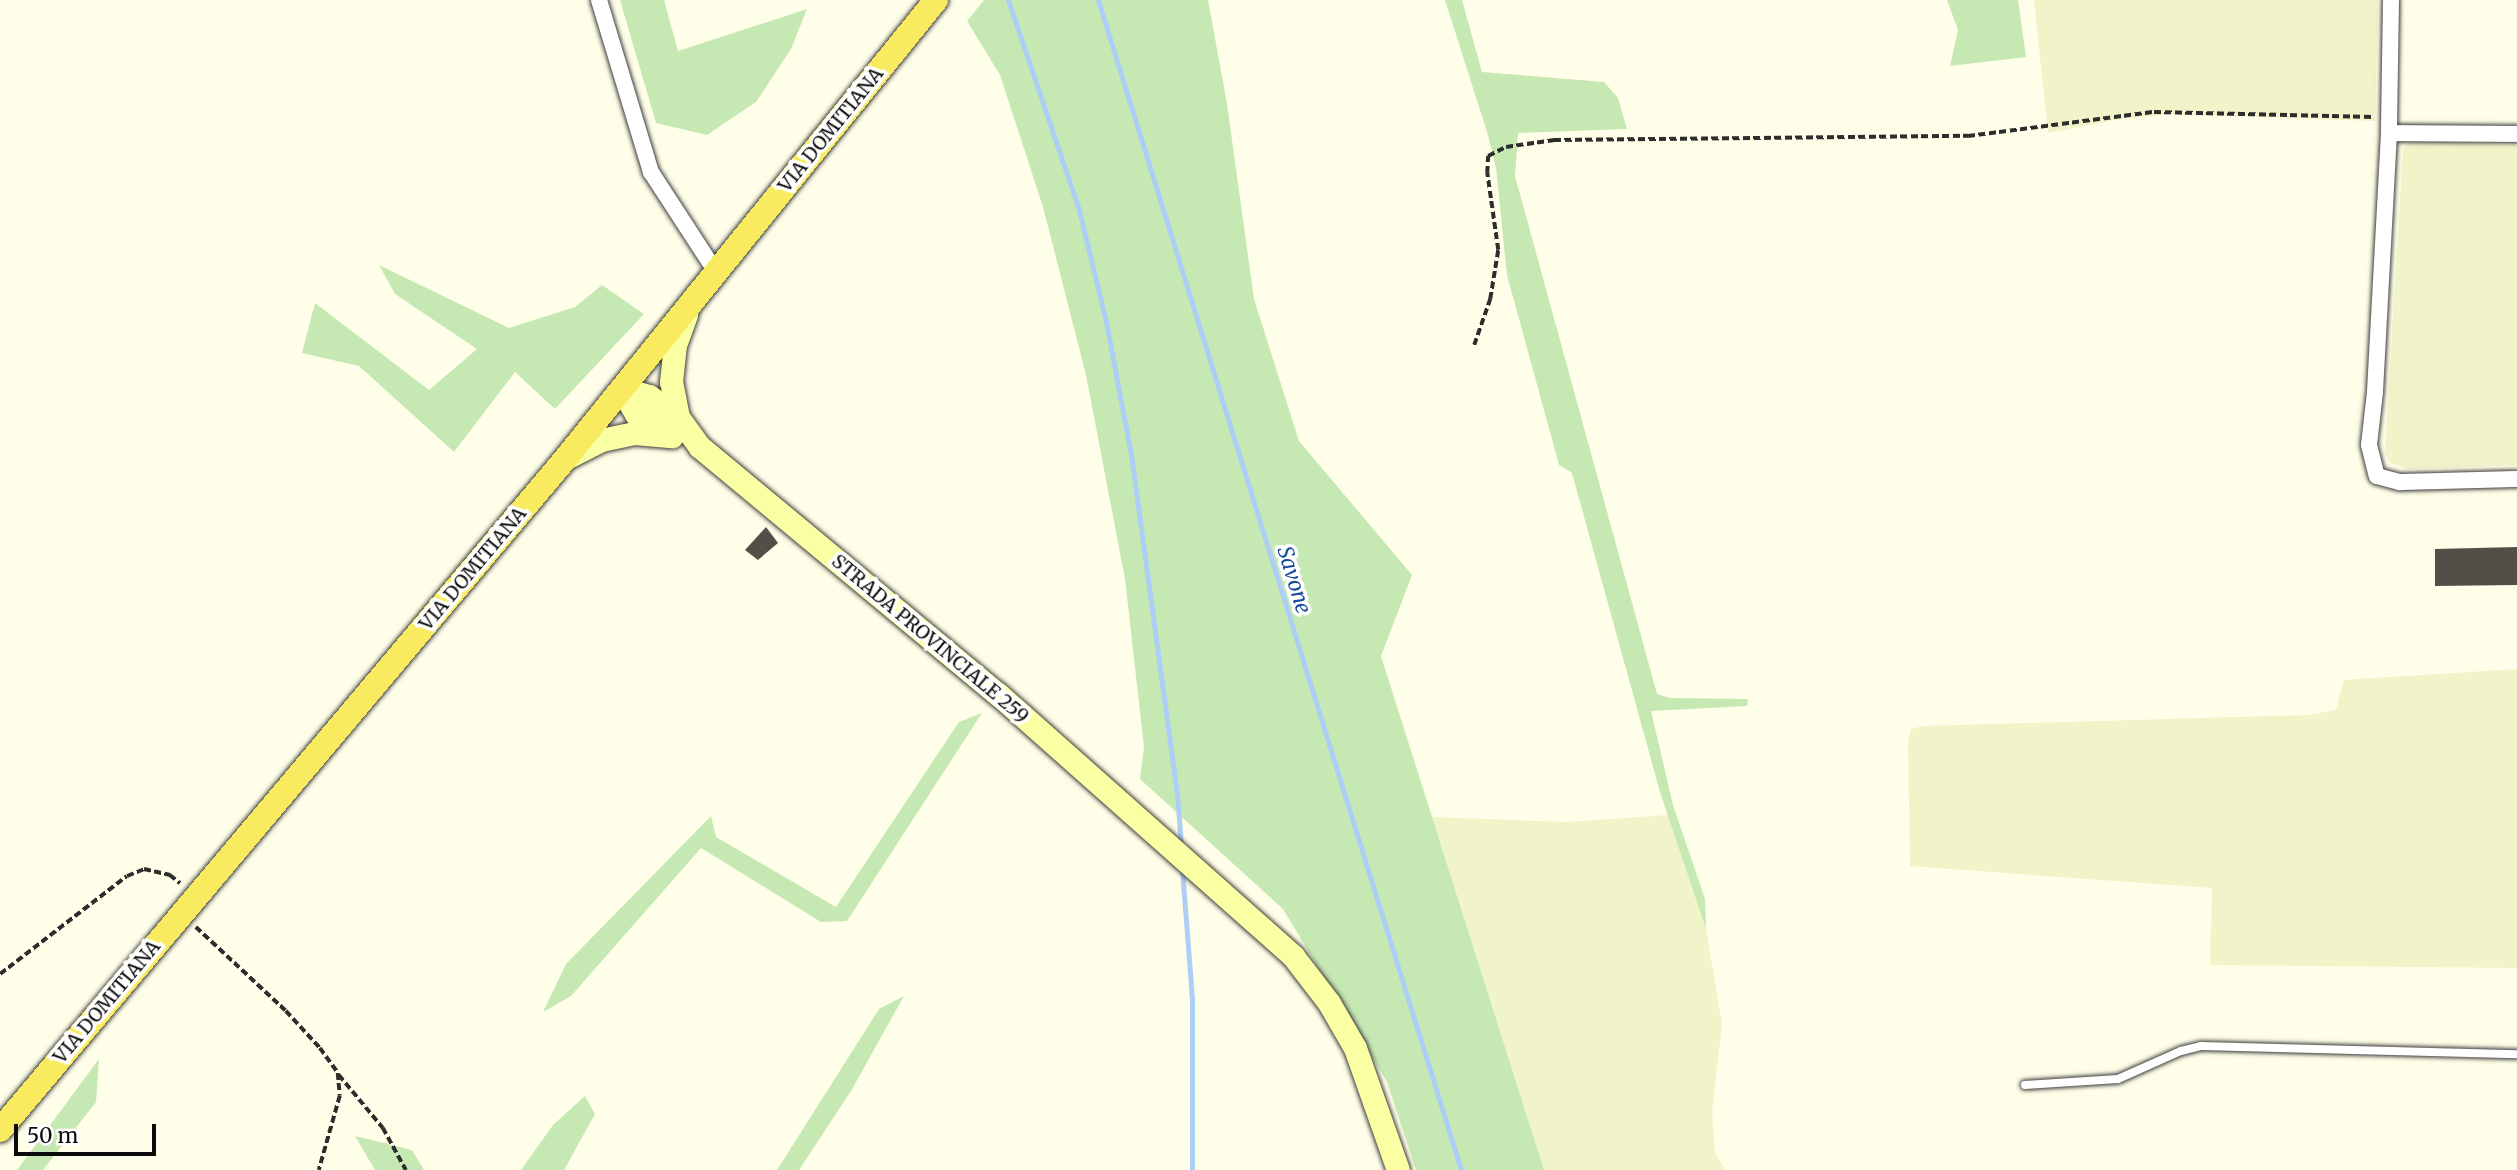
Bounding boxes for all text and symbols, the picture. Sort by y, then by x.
street label: VIA DOMITIANA [774,63,888,197]
street label: VIA DOMITIANA [415,503,531,635]
water label: Savone [1272,543,1316,617]
street label: STRADA PROVINCIALE 259 [827,550,1033,728]
street label: VIA DOMITIANA [49,936,165,1068]
scale bar [18,1110,159,1154]
text: 50 m [27,1122,78,1149]

